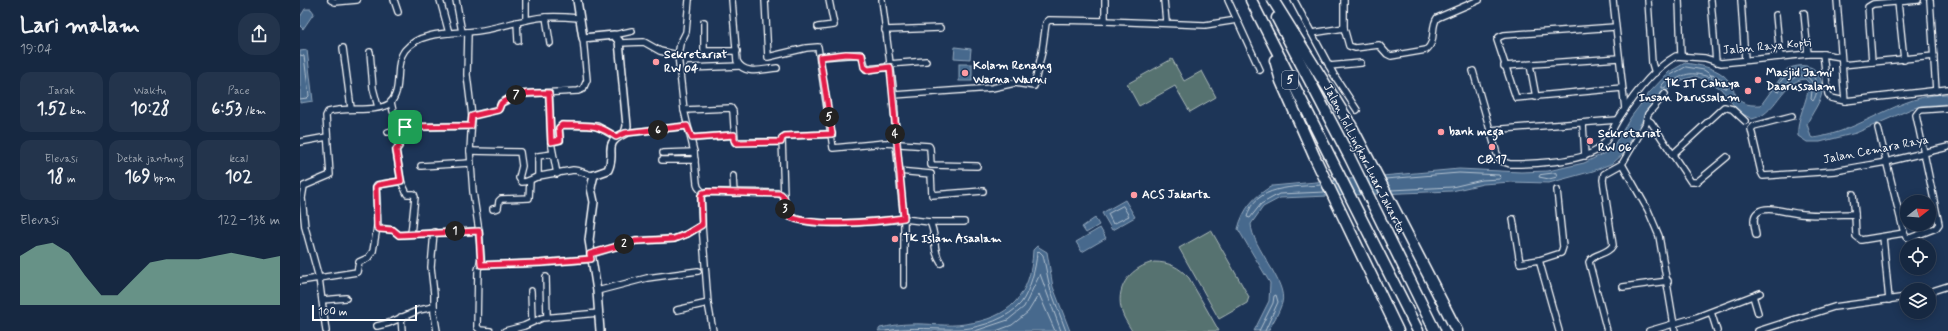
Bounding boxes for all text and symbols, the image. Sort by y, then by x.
text: Lari malam [20,12,140,40]
button: share [238,13,280,55]
street label: Jalan Raya Kopti [1722,35,1812,59]
text: 19:04 [20,41,52,58]
place label: Sekretariat RW 04 [664,47,727,77]
marker: Sekretariat RW 04 [651,57,661,67]
place label: Kolam Renang Warna Warni [972,58,1052,88]
place label: Masjid Jami' Daarussalam [1766,65,1836,95]
marker: Kolam Renang Warna Warni [960,68,970,78]
road number: 5 [1282,71,1298,89]
marker: Masjid Jami' Daarussalam [1753,75,1763,85]
place label: TK IT Cahaya Insan Darussalam [1639,76,1740,106]
street label: Jalan Tol Lingkar Luar Jakarta [1318,81,1409,237]
text: Jarak [48,84,75,98]
text: Waktu [134,84,166,98]
text: Pace [228,84,250,98]
pin: 7 [506,85,526,105]
marker: TK IT Cahaya Insan Darussalam [1743,86,1753,96]
text: 7 [513,88,519,102]
text: 1.52 [37,98,67,120]
text: 10:28 [130,98,170,120]
text: 6:53 [211,98,242,120]
text: km [67,104,86,118]
text: /km [242,104,266,118]
pin: 5 [819,107,839,127]
pin [388,110,422,144]
text: 5 [826,110,832,124]
icon: arrive [394,116,416,138]
pin: 6 [648,120,668,140]
text: 6 [655,123,661,137]
pin: 4 [885,124,905,144]
place label: bank mega [1449,124,1504,141]
place label: Sekretariat RW 06 [1598,126,1661,156]
text: 4 [892,127,898,141]
marker: bank mega [1436,127,1446,137]
street label: Jalan Cemara Raya [1822,132,1930,168]
marker: Sekretariat RW 06 [1585,136,1595,146]
marker: CB.17 [1487,142,1497,152]
text: Elevasi [45,152,78,166]
text: Detak jantung [116,152,184,166]
text: kcal [229,152,248,166]
place label: CB.17 [1477,152,1507,168]
text: 18 [47,166,64,188]
text: 169 [124,166,150,188]
text: 102 [225,166,252,188]
text: m [64,172,76,186]
text: bpm [150,172,176,186]
place label: ACS Jakarta [1142,187,1211,203]
marker: ACS Jakarta [1129,190,1139,200]
north arrow [1900,195,1936,231]
map controls [1900,195,1936,319]
pin: 3 [775,199,795,219]
text: 3 [783,202,787,216]
text: Elevasi [20,212,59,229]
text: 122–138 m [217,212,280,229]
pin: 1 [445,221,465,241]
text: 1 [453,224,457,238]
place label: TK Islam Asaalam [903,231,1002,247]
pin: 2 [614,234,634,254]
marker: TK Islam Asaalam [890,234,900,244]
text: 2 [621,237,627,251]
button: locate [1900,239,1936,275]
button: layers [1900,283,1936,319]
scale bar [312,303,417,322]
text: 100 m [318,305,348,319]

